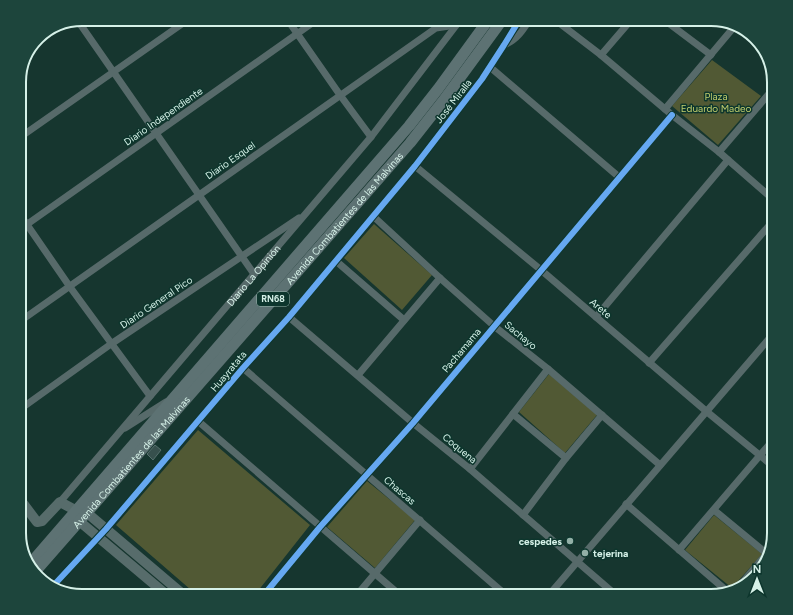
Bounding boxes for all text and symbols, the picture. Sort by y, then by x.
street label: José Miralla [432,77,475,126]
street label: Diario Independiente [121,84,206,148]
park label: Plaza Eduardo Madeo [681,90,752,115]
street label: Diario Esquel [203,138,258,182]
street label: Avenida Combatientes de las Malvinas [283,149,406,287]
street label: Diario La Opinión [224,242,284,309]
street label: Diario General Pico [117,273,195,332]
road number: RN68 [257,292,289,306]
street label: Arete [587,295,615,322]
street label: Sachayo [502,318,540,353]
street label: Pachamama [439,325,484,375]
street label: Huayratata [207,348,249,394]
street label: Avenida Combatientes de las Malvinas [70,393,193,531]
street label: Coquena [440,431,480,466]
street label: Chascas [381,473,419,508]
place label: cespedes [519,535,562,548]
marker: cespedes [565,536,575,546]
place label: tejerina [593,547,628,560]
marker: tejerina [580,548,590,558]
north arrow [737,559,777,599]
text: N [753,563,761,576]

